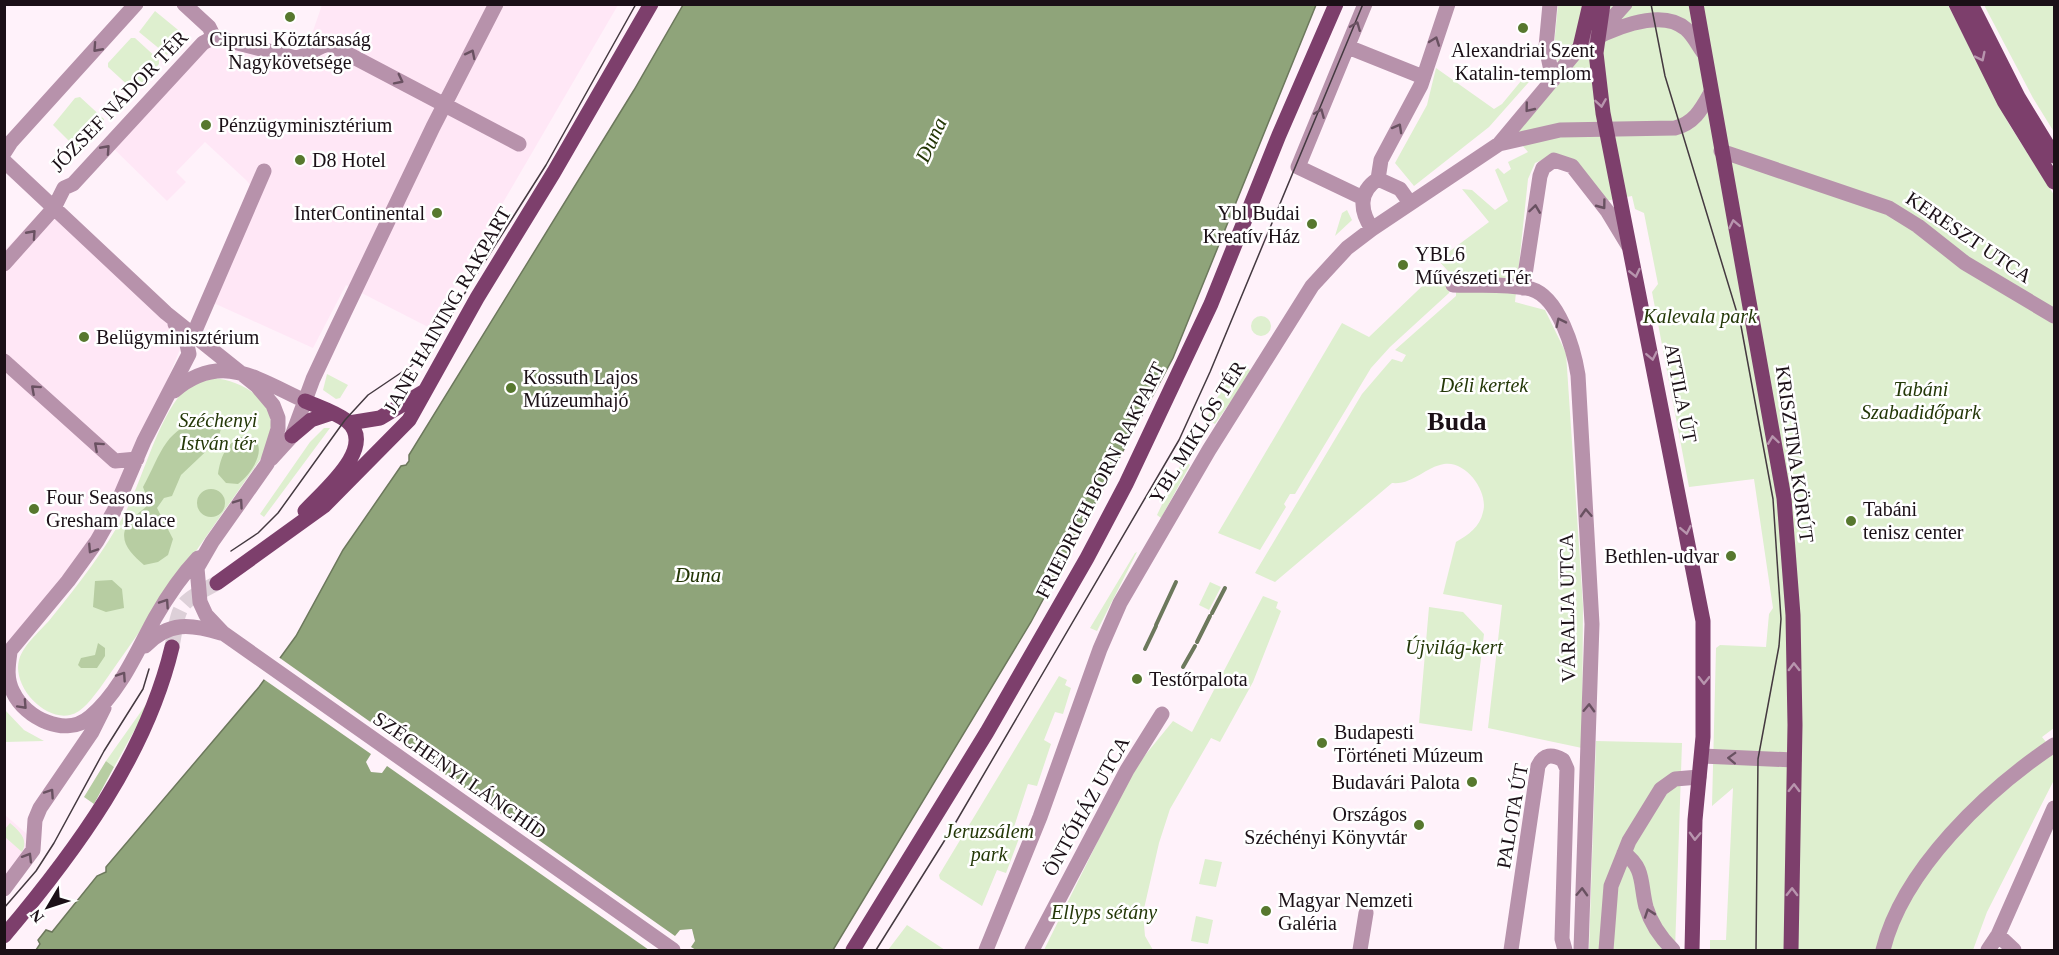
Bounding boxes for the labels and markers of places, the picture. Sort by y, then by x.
marker: Ciprusi Köztársaság Nagykövetsége [283,10,297,24]
marker: Alexandriai Szent Katalin-templom [1516,21,1530,35]
place label: Ciprusi Köztársaság Nagykövetsége [209,28,371,74]
place label: Alexandriai Szent Katalin-templom [1451,39,1595,85]
place label: Pénzügyminisztérium [218,114,393,137]
marker: Pénzügyminisztérium [199,118,213,132]
place label: D8 Hotel [312,149,386,171]
marker: D8 Hotel [293,153,307,167]
place label: InterContinental [294,202,425,224]
place label: Ybl Budai Kreatív Ház [1203,202,1300,247]
marker: InterContinental [430,206,444,220]
marker: Ybl Budai Kreatív Ház [1305,217,1319,231]
place label: YBL6 Művészeti Tér [1415,243,1531,288]
marker: YBL6 Művészeti Tér [1396,258,1410,272]
place label: Belügyminisztérium [96,326,260,349]
marker: Belügyminisztérium [77,330,91,344]
place label: Kossuth Lajos Múzeumhajó [523,366,638,412]
marker: Kossuth Lajos Múzeumhajó [504,381,518,395]
place label: Four Seasons Gresham Palace [46,486,176,531]
place label: Tabáni tenisz center [1863,498,1964,543]
marker: Four Seasons Gresham Palace [27,502,41,516]
marker: Tabáni tenisz center [1844,514,1858,528]
place label: Bethlen-udvar [1605,545,1719,567]
marker: Bethlen-udvar [1724,549,1738,563]
place label: Testőrpalota [1149,668,1248,691]
marker: Testőrpalota [1130,672,1144,686]
place label: Budapesti Történeti Múzeum [1334,721,1484,766]
marker: Budapesti Történeti Múzeum [1315,736,1329,750]
place label: Budavári Palota [1332,771,1460,793]
marker: Budavári Palota [1465,775,1479,789]
place label: Országos Széchényi Könyvtár [1244,803,1407,849]
marker: Országos Széchényi Könyvtár [1412,818,1426,832]
place label: Magyar Nemzeti Galéria [1278,889,1413,934]
marker: Magyar Nemzeti Galéria [1259,904,1273,918]

